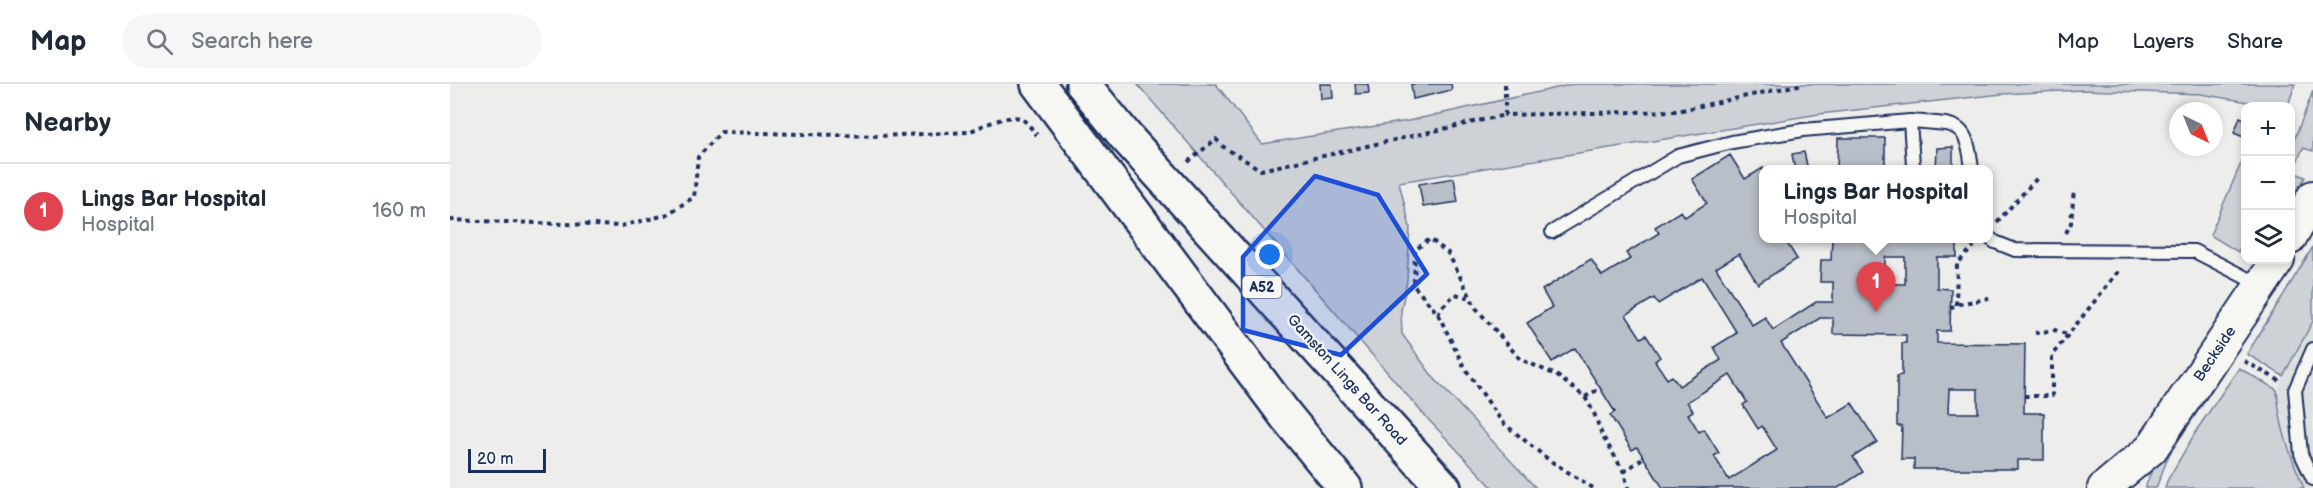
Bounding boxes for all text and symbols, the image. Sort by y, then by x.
search box [122,14,542,68]
text: Map [30,25,86,58]
icon: search [143,25,176,58]
text: Search here [191,28,313,55]
text: Map [2057,29,2099,54]
text: Layers [2132,29,2194,54]
text: Share [2227,29,2283,54]
north arrow [2169,102,2223,156]
map controls [2241,102,2295,264]
button: + [2241,102,2295,156]
text: Nearby [24,108,111,139]
button: − [2241,156,2295,210]
popup [1759,165,1993,243]
text: Lings Bar Hospital [1783,179,1969,206]
text: Lings Bar Hospital [81,186,266,213]
text: 1 [39,199,48,223]
text: 160 m [372,199,426,223]
text: Hospital [1783,206,1857,230]
button: layers [2241,210,2295,264]
text: Hospital [81,213,154,237]
your location [1255,240,1284,269]
pin: 1 [1856,262,1896,312]
road number: A52 [1242,276,1282,298]
street label: Gamston Lings Bar Road [1283,310,1411,450]
street label: Beckside [2190,323,2241,385]
scale bar [468,446,546,474]
text: 20 m [477,450,513,469]

